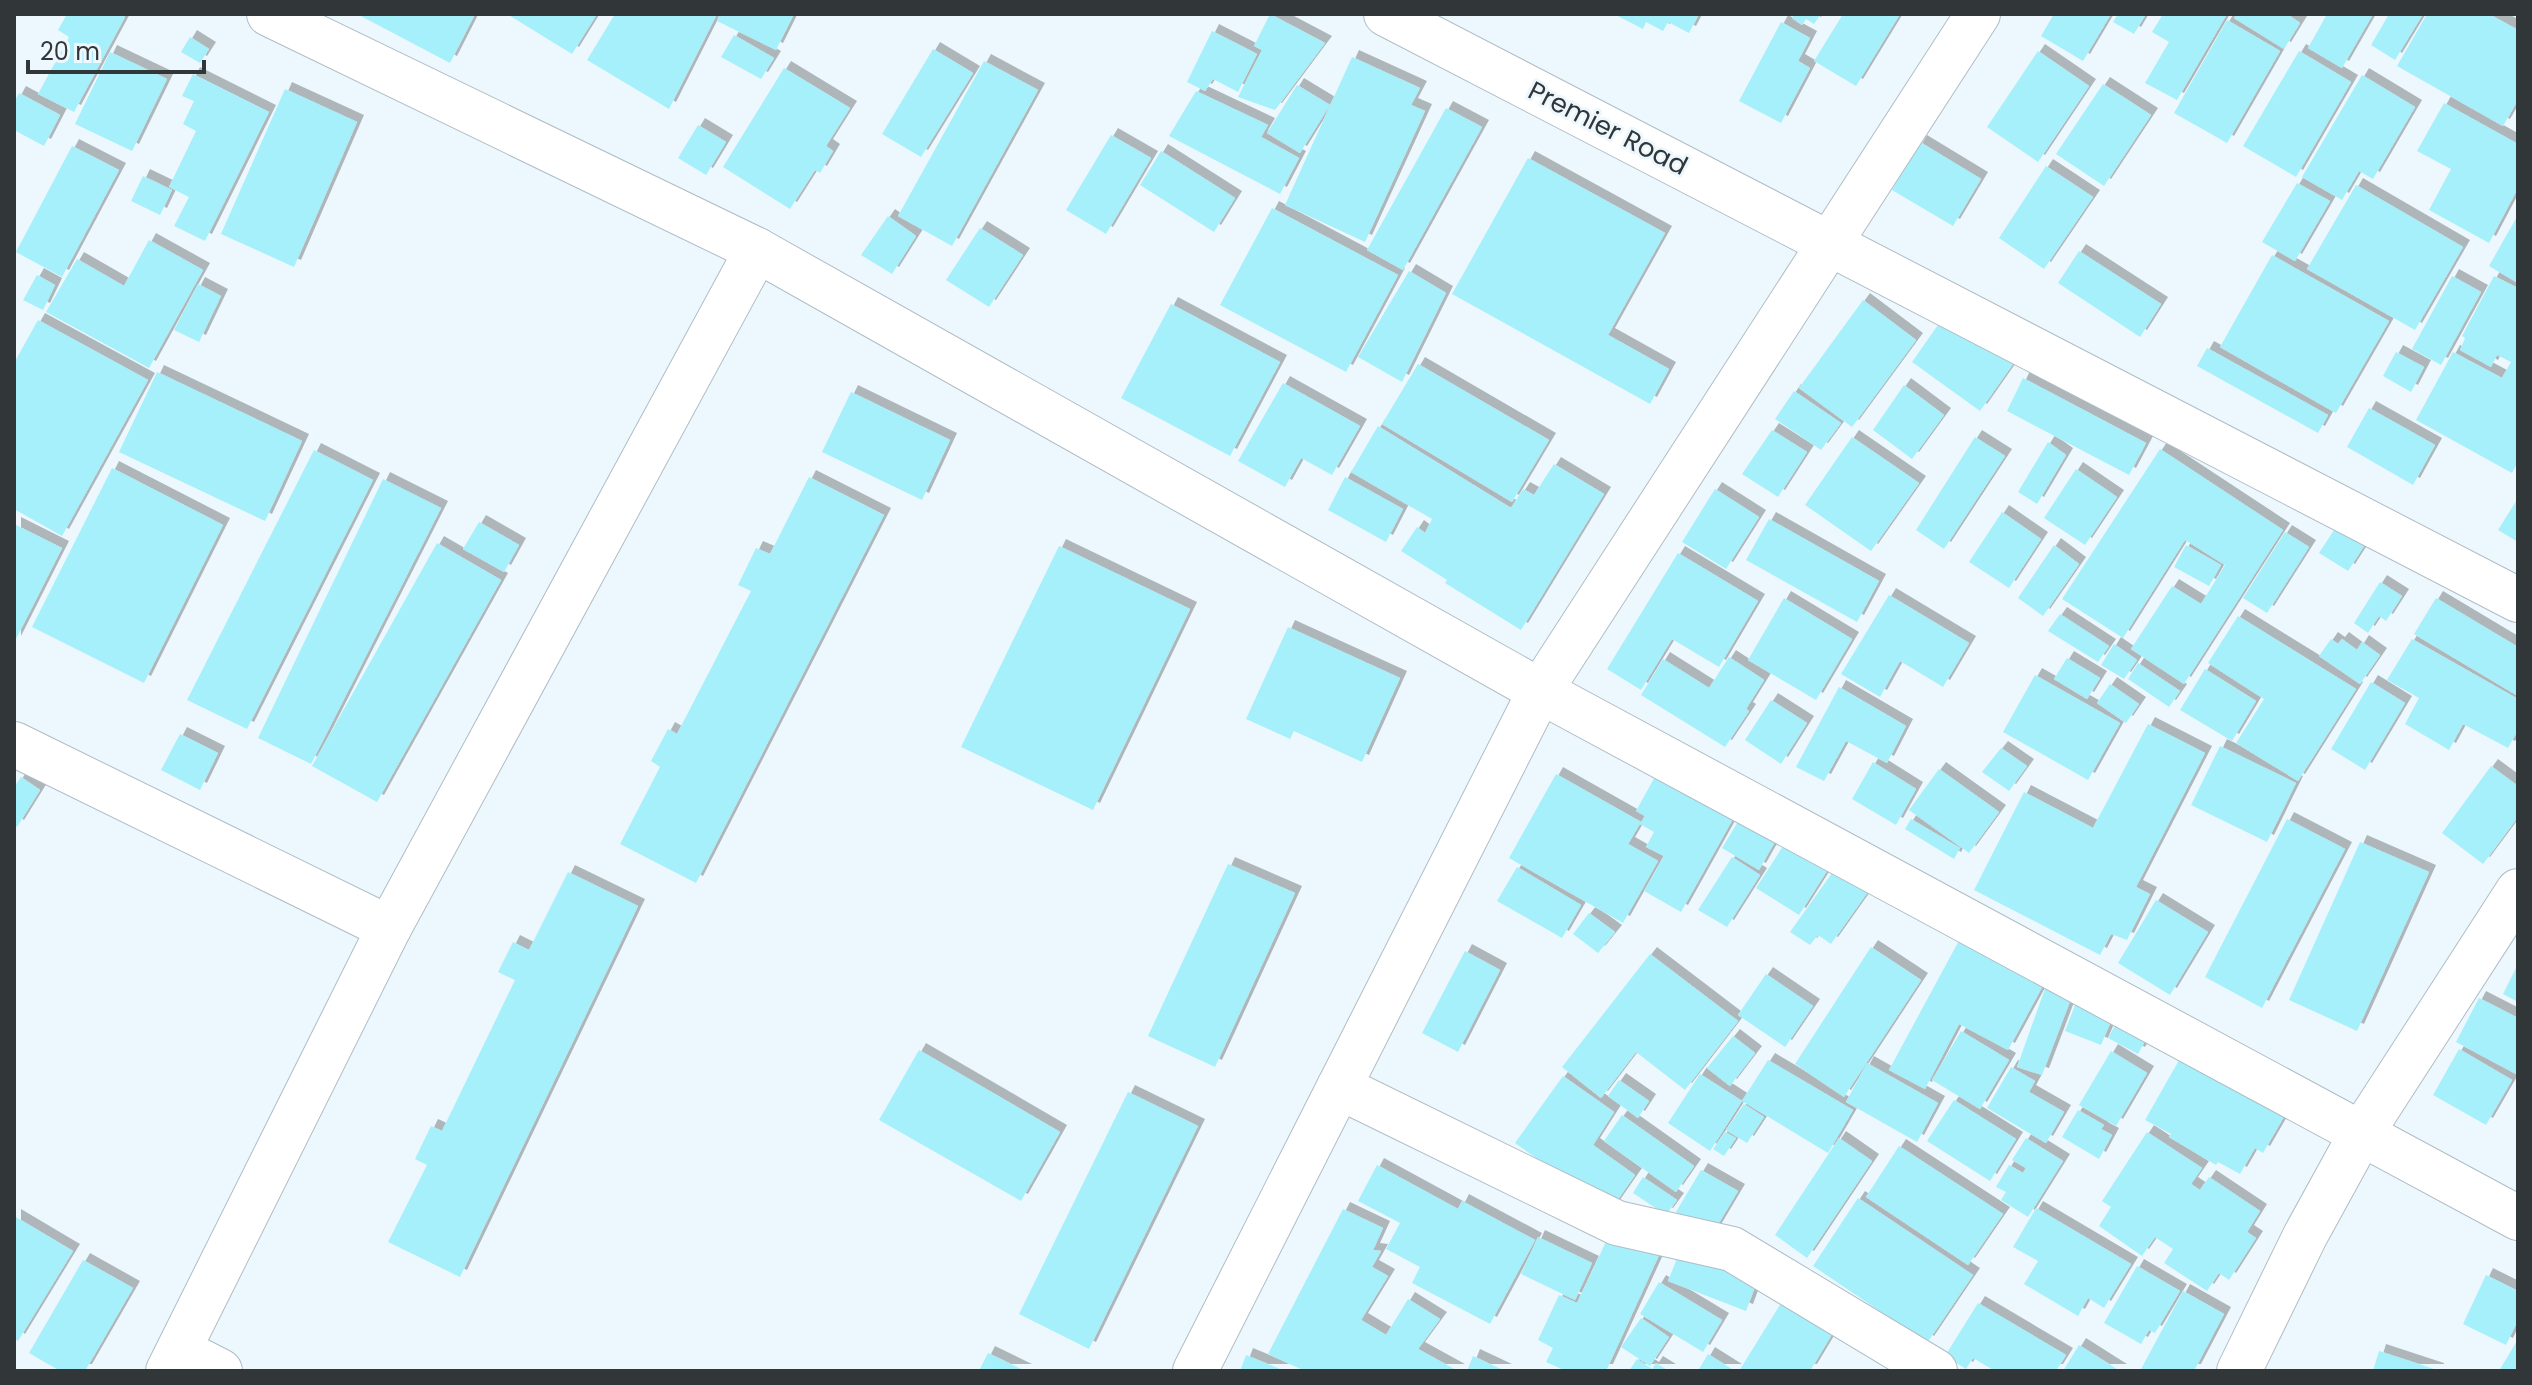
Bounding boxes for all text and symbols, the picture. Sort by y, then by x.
scale bar [28,24,204,74]
text: 20 m [40,35,100,68]
street label: Premier Road [1522,72,1694,184]

